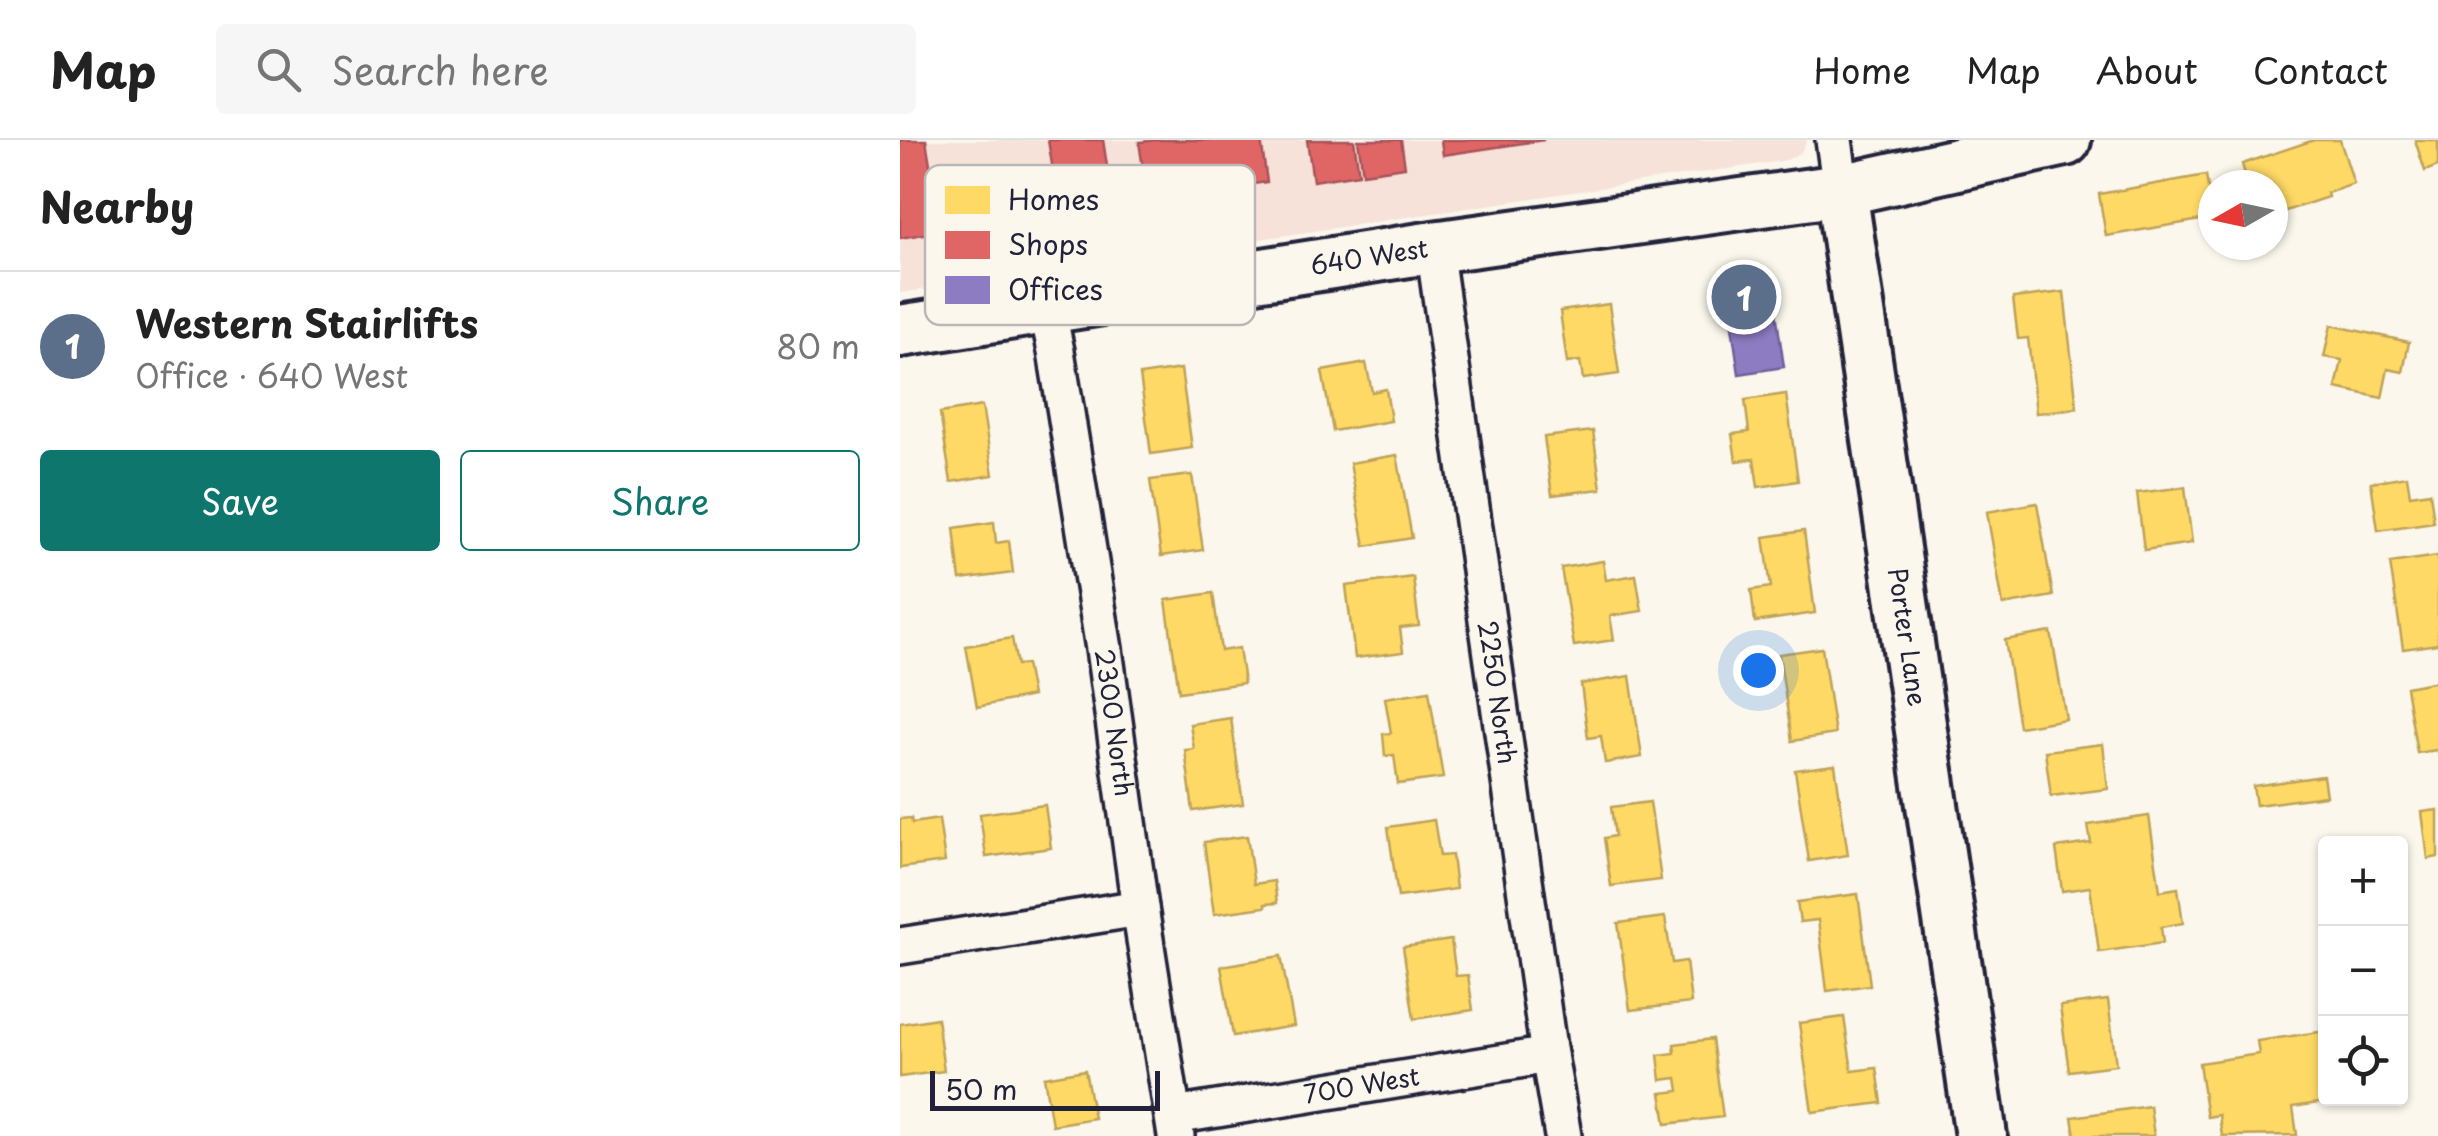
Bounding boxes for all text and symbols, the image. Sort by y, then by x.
search box [216,24,916,114]
text: Map [50,33,156,105]
text: Search here [331,41,549,98]
icon: search [251,42,306,97]
text: Home [1814,43,1911,96]
text: Map [1966,43,2041,96]
text: About [2096,43,2198,96]
text: Contact [2253,43,2388,96]
legend [925,165,1255,325]
north arrow [2198,170,2288,260]
text: Nearby [40,174,194,237]
text: Homes [1008,177,1099,220]
text: Shops [1008,222,1088,265]
street label: 640 West [1308,228,1430,284]
pin: 1 [1712,260,1776,334]
text: Offices [1008,267,1103,310]
text: Western Stairlifts [135,294,478,351]
text: 1 [65,322,80,370]
text: 80 m [776,322,860,370]
text: Office · 640 West [135,351,408,399]
button: Save [40,450,440,551]
button: Share [460,450,860,551]
street label: Porter Lane [1879,565,1937,709]
street label: 2250 North [1469,618,1527,767]
your location [1733,645,1784,696]
street label: 2300 North [1086,646,1144,799]
map controls [2318,836,2408,1106]
button: + [2318,836,2408,926]
button: − [2318,926,2408,1016]
button: locate [2318,1016,2408,1106]
street label: 700 West [1301,1056,1422,1113]
scale bar [930,1066,1160,1110]
text: 50 m [945,1067,1018,1110]

